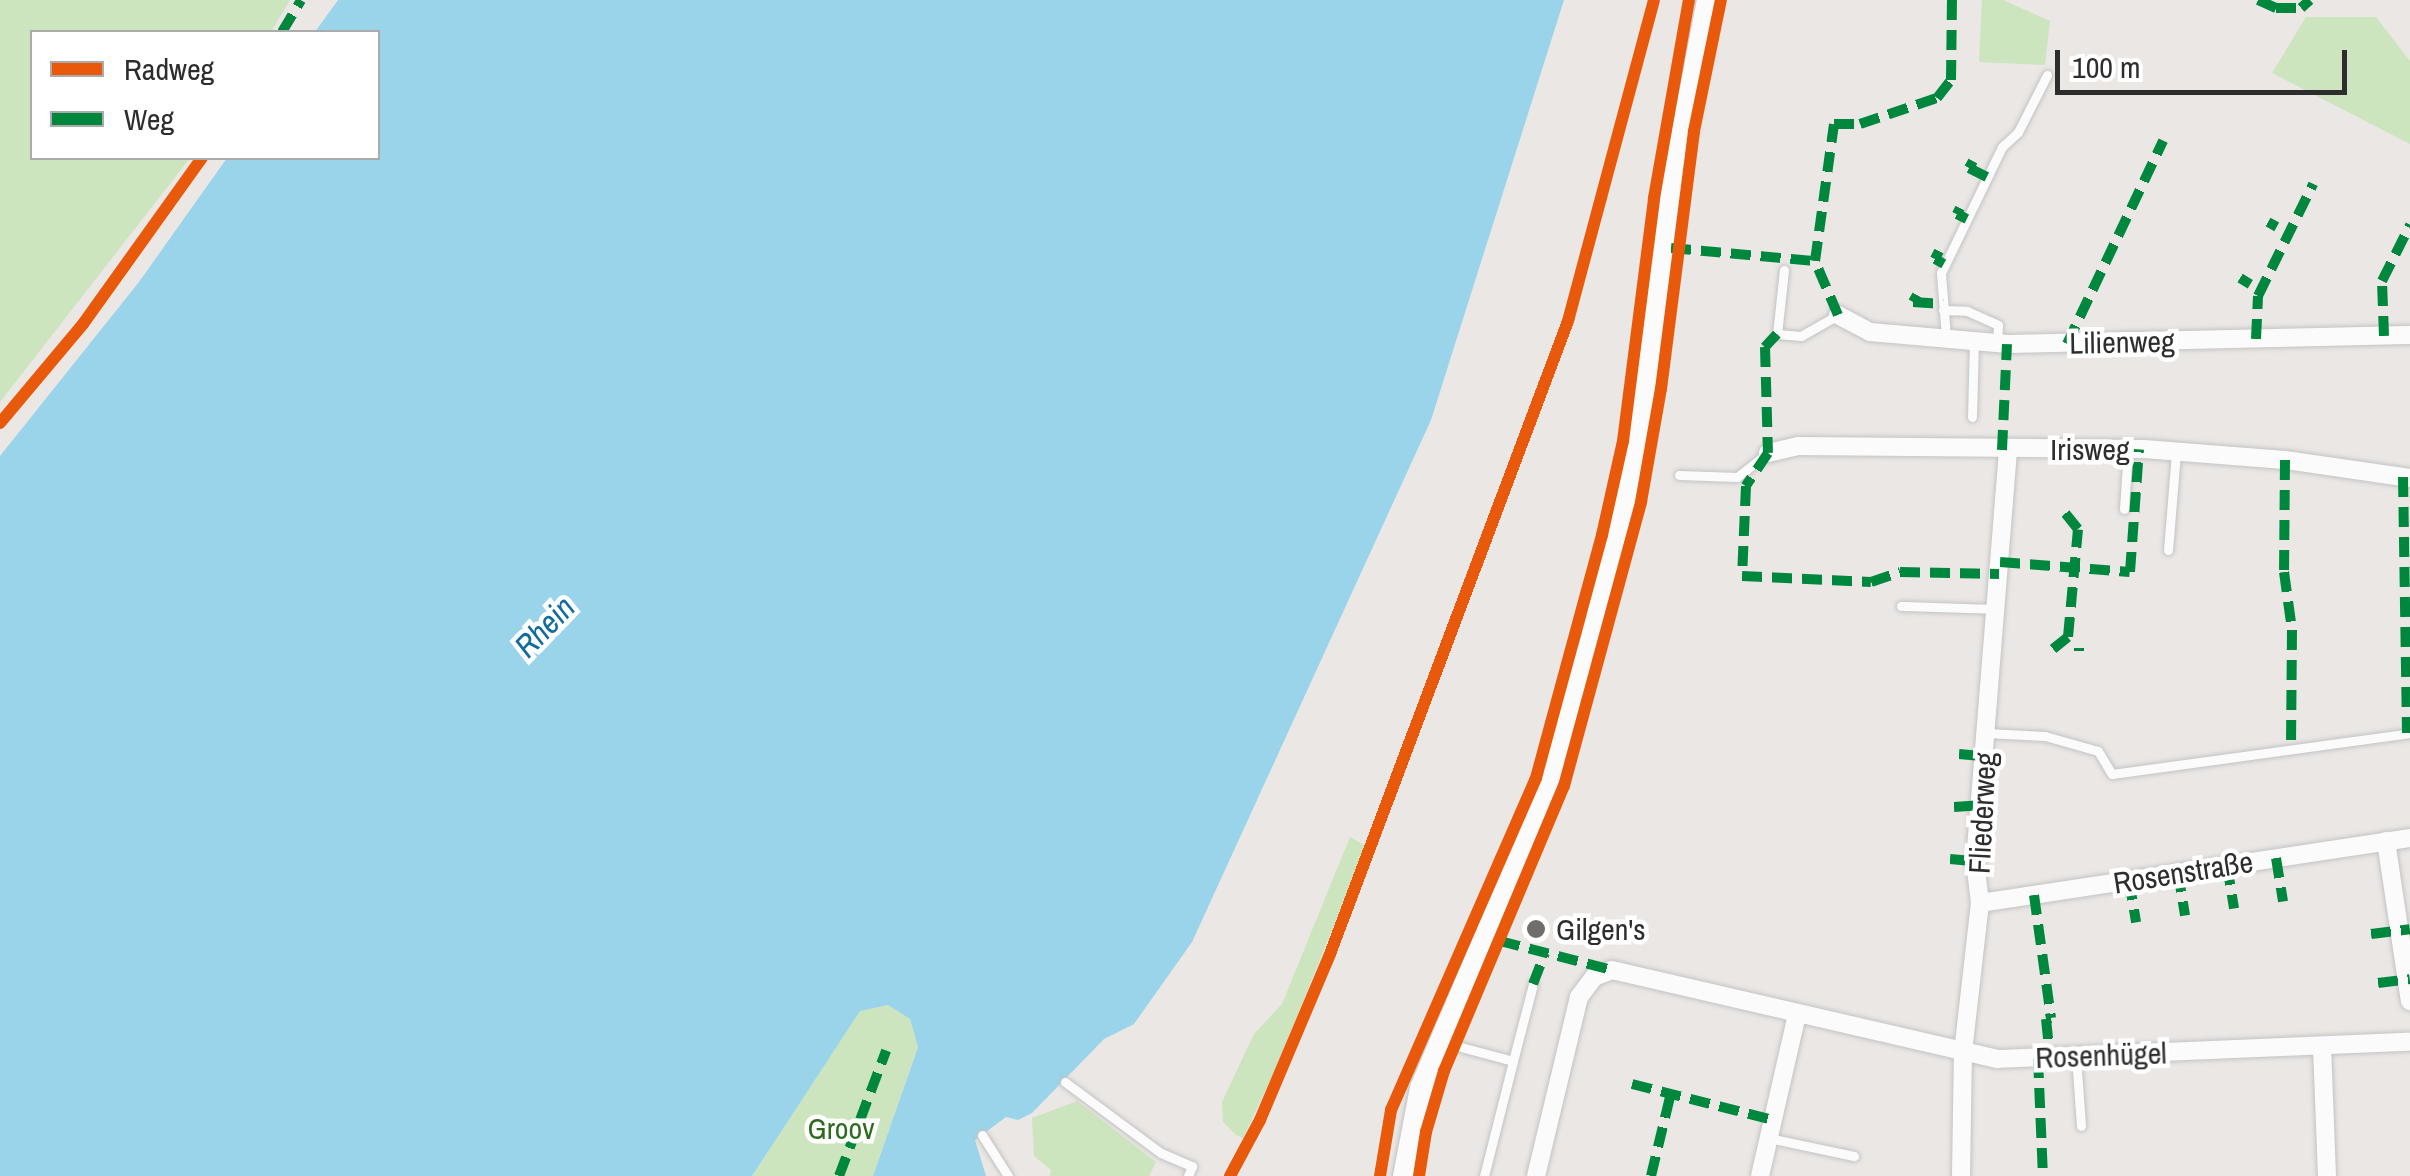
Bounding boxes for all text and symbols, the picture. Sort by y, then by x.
legend [30,30,380,160]
scale bar [2060,30,2352,92]
text: 100 m [2072,47,2140,87]
text: Radweg [124,49,214,89]
text: Weg [124,99,174,139]
street label: Lilienweg [2069,323,2175,361]
street label: Irisweg [2050,431,2130,467]
water label: Rhein [507,588,583,666]
street label: Fliederweg [1961,751,2003,875]
street label: Rosenstraße [2111,843,2255,901]
place label: Gilgen's [1556,911,1645,947]
marker: Gilgen's [1525,918,1547,940]
street label: Rosenhügel [2035,1035,2167,1075]
park label: Groov [808,1110,874,1146]

